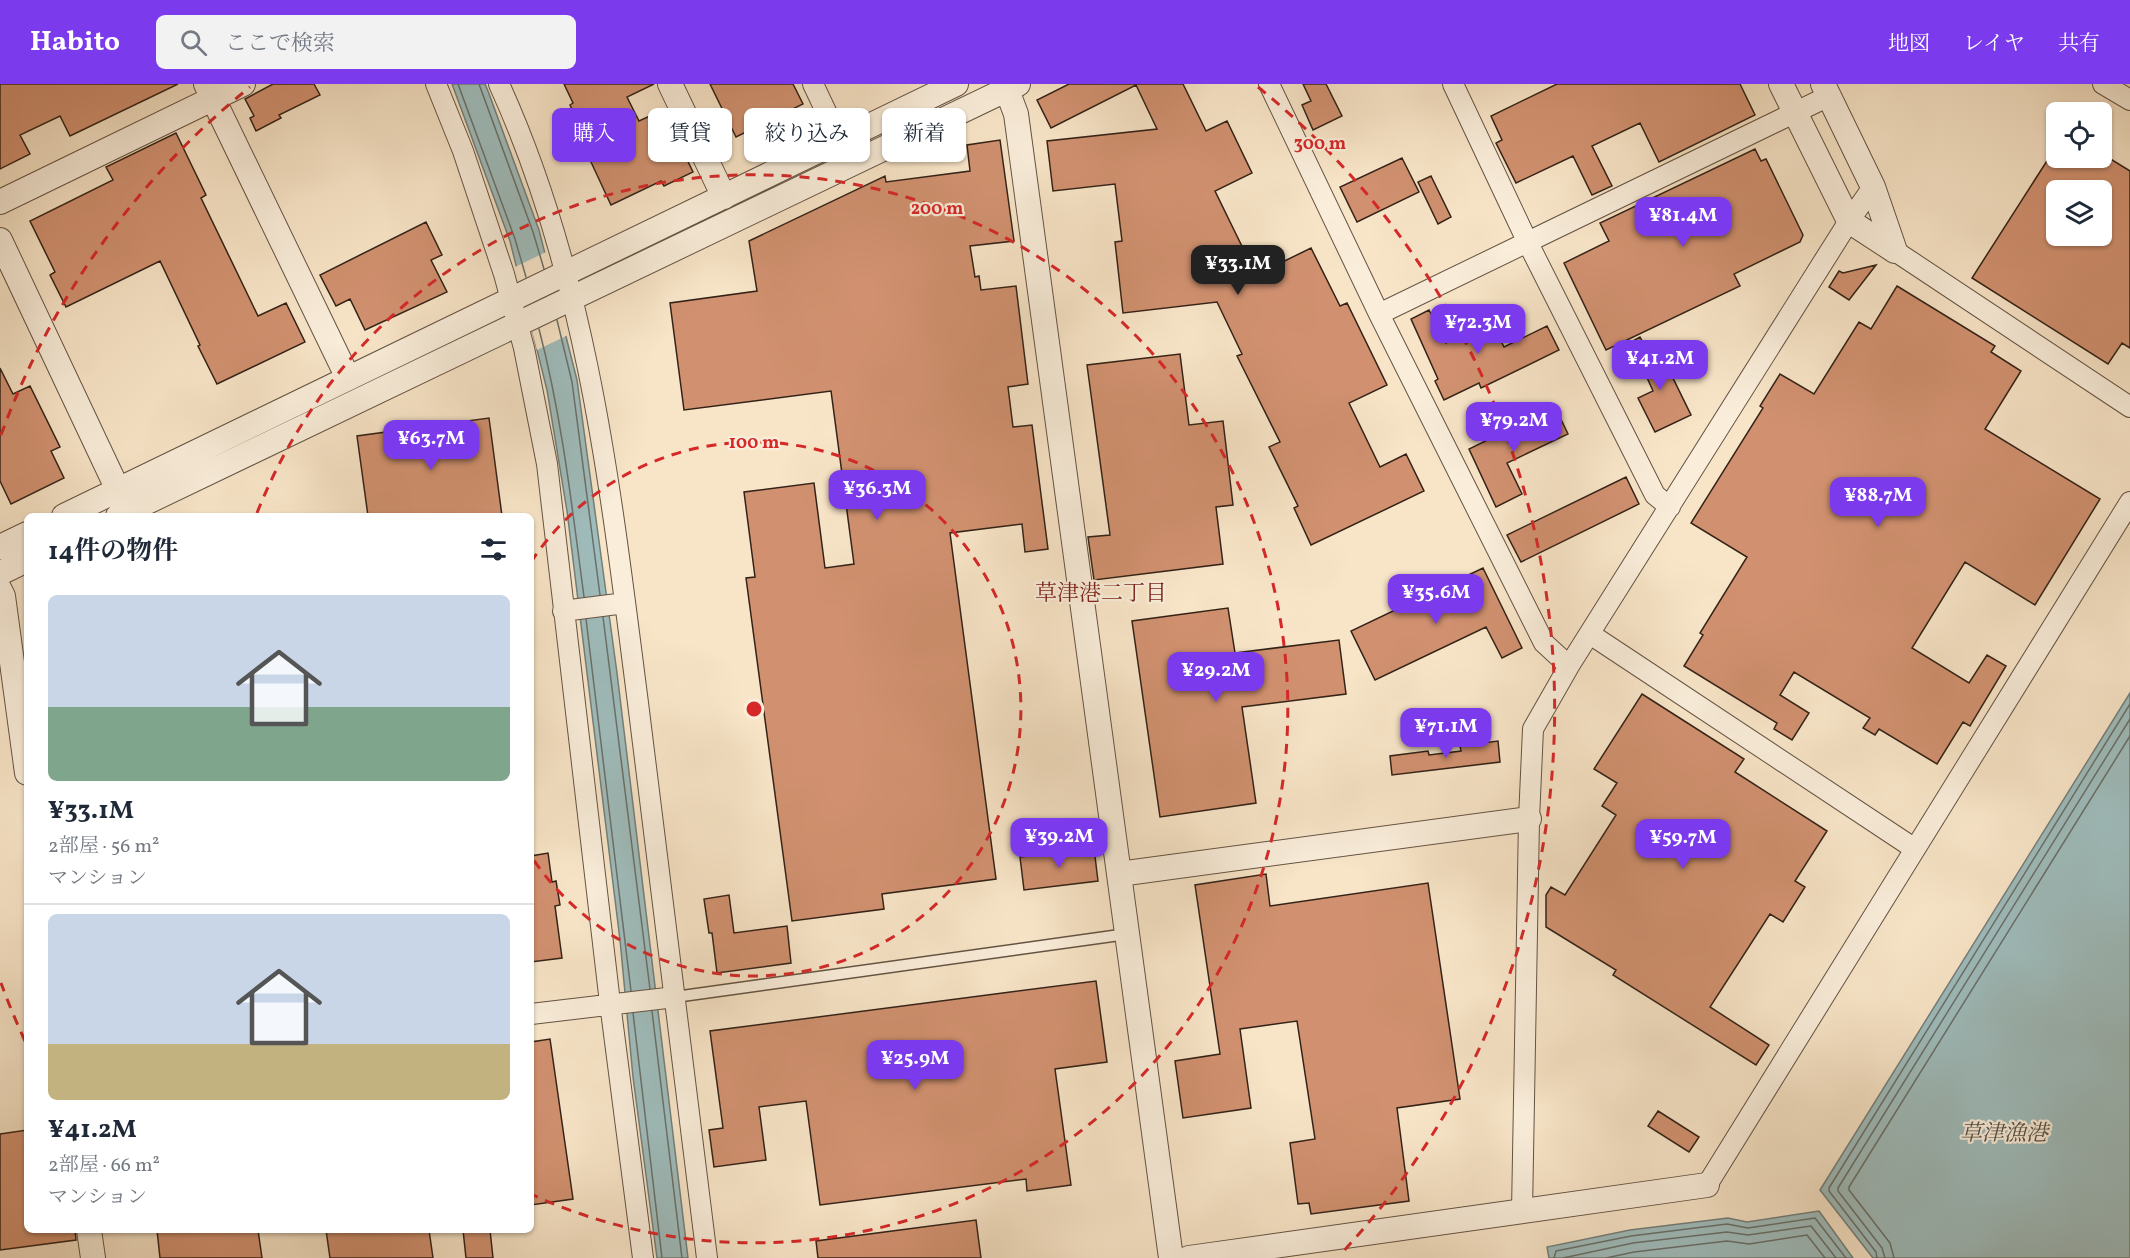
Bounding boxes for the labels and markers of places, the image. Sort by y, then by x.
pin: ¥81.4M [1634,197,1732,248]
pin: ¥33.1M [1189,245,1287,296]
pin: ¥72.3M [1429,304,1527,355]
pin: ¥41.2M [1611,340,1709,391]
pin: ¥79.2M [1465,402,1563,453]
pin: ¥63.7M [382,420,480,471]
pin: ¥36.3M [828,470,926,521]
pin: ¥88.7M [1829,477,1927,528]
pin: ¥35.6M [1387,574,1485,625]
pin: ¥29.2M [1167,652,1265,703]
centre of rings [744,699,764,719]
pin: ¥71.1M [1397,708,1495,759]
pin: ¥39.2M [1010,818,1108,869]
pin: ¥59.7M [1634,819,1732,870]
pin: ¥25.9M [866,1040,964,1091]

